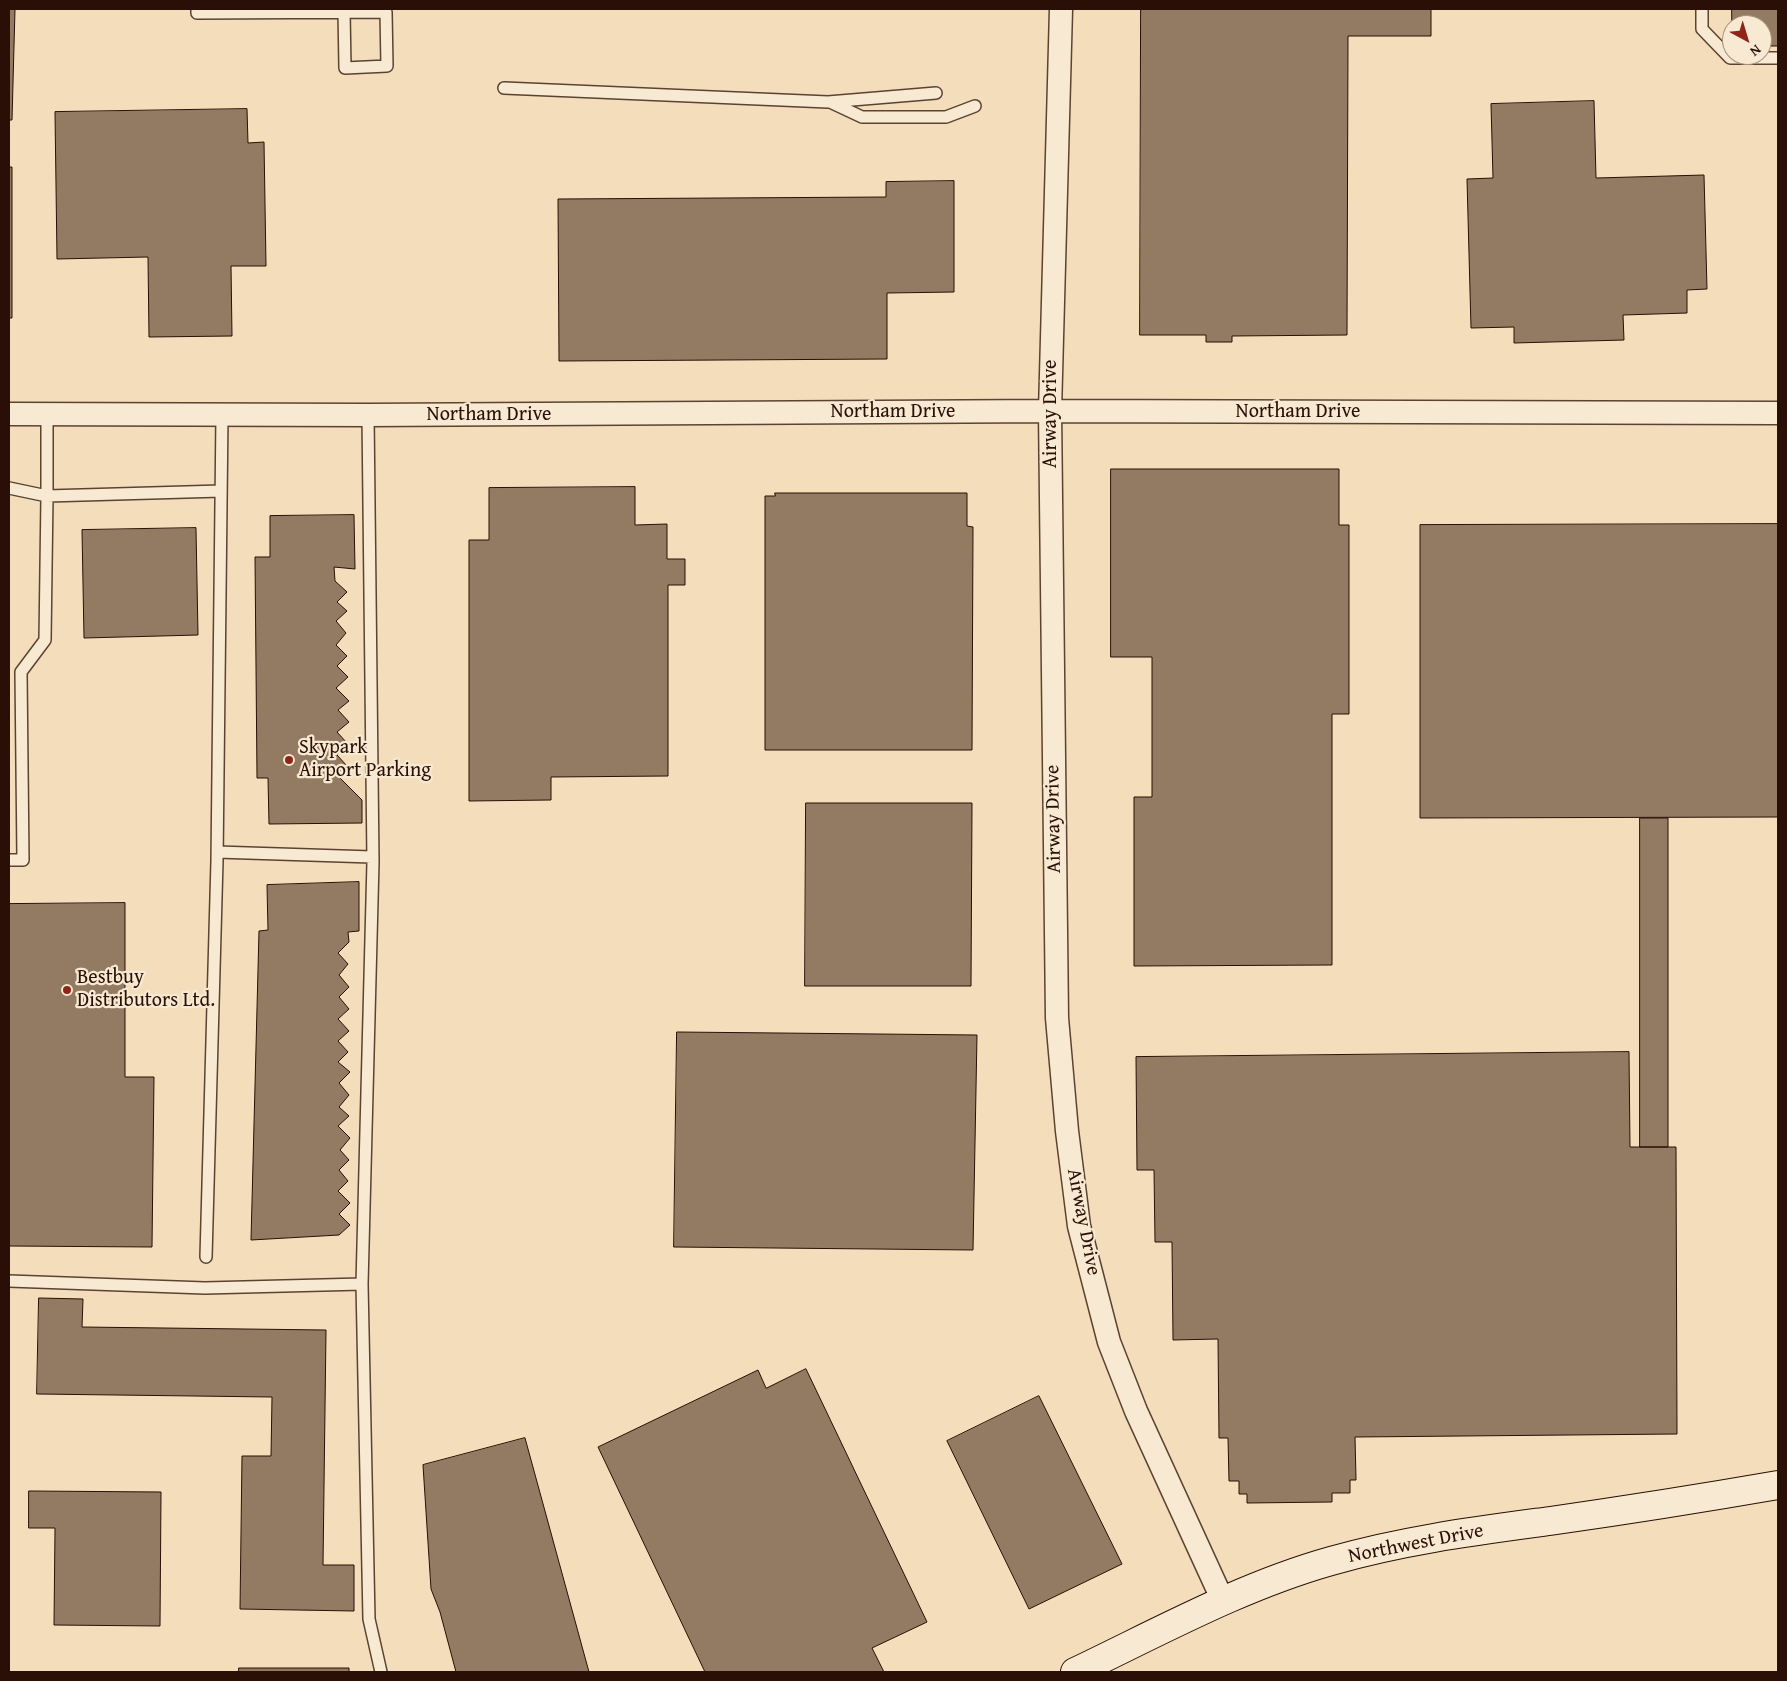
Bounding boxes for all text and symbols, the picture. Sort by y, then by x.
north arrow [1722,15,1772,65]
text: N [1746,40,1766,62]
street label: Airway Drive [1039,360,1063,468]
street label: Northam Drive [831,400,955,424]
street label: Northam Drive [1236,400,1360,424]
street label: Northam Drive [427,403,551,427]
place label: Skypark Airport Parking [299,736,431,783]
marker: Skypark Airport Parking [283,754,295,766]
street label: Airway Drive [1041,765,1067,873]
place label: Bestbuy Distributors Ltd. [77,966,215,1013]
marker: Bestbuy Distributors Ltd. [61,984,73,996]
street label: Airway Drive [1061,1166,1105,1278]
street label: Northwest Drive [1346,1519,1486,1569]

